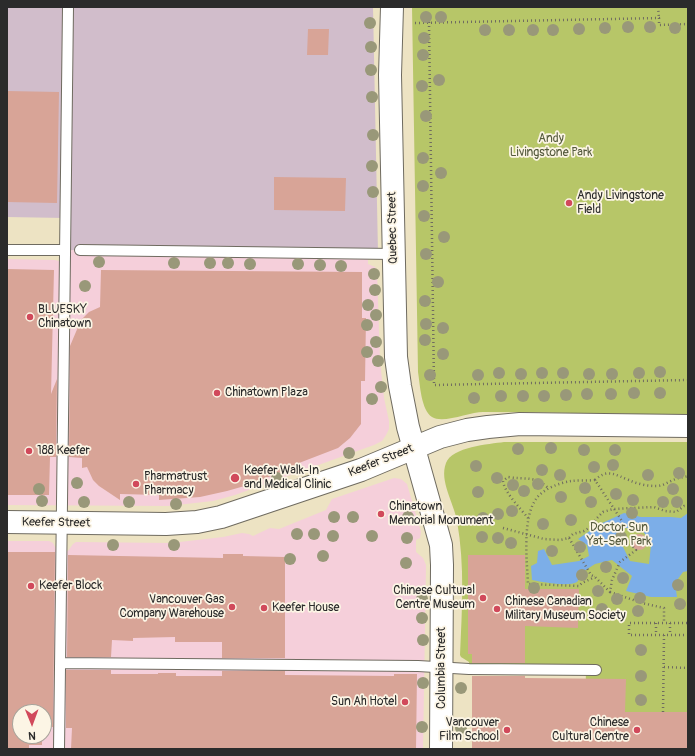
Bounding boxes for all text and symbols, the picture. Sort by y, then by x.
park label: Andy Livingstone Park [510,132,592,160]
place label: Andy Livingstone Field [577,189,664,217]
street label: Quebec Street [385,192,401,264]
marker: Andy Livingstone Field [564,198,574,208]
place label: BLUESKY Chinatown [38,303,91,331]
marker: BLUESKY Chinatown [25,312,35,322]
place label: Chinatown Plaza [225,386,308,400]
marker: Chinatown Plaza [212,388,222,398]
street label: Keefer Street [347,441,415,481]
place label: 188 Keefer [37,444,90,458]
marker: 188 Keefer [24,446,34,456]
place label: Keefer Walk-In and Medical Clinic [244,464,332,492]
place label: Pharmatrust Pharmacy [144,470,207,498]
marker: Keefer Walk-In and Medical Clinic [229,472,241,484]
marker: Pharmatrust Pharmacy [131,479,141,489]
place label: Chinatown Memorial Monument [389,500,493,528]
marker: Chinatown Memorial Monument [376,509,386,519]
street label: Keefer Street [22,515,90,531]
park label: Doctor Sun Yat-Sen Park [587,521,651,549]
place label: Keefer Block [39,579,102,593]
marker: Keefer Block [26,581,36,591]
place label: Chinese Cultural Centre Museum [393,584,475,612]
place label: Vancouver Gas Company Warehouse [120,593,224,621]
marker: Chinese Cultural Centre Museum [478,593,488,603]
place label: Chinese Canadian Military Museum Society [505,595,626,623]
place label: Keefer House [272,601,339,615]
marker: Vancouver Gas Company Warehouse [227,602,237,612]
marker: Keefer House [259,603,269,613]
marker: Chinese Canadian Military Museum Society [492,604,502,614]
street label: Columbia Street [435,627,449,709]
place label: Sun Ah Hotel [331,695,397,709]
marker: Sun Ah Hotel [400,697,410,707]
north arrow [12,704,52,744]
place label: Vancouver Film School [439,716,499,744]
place label: Chinese Cultural Centre [552,716,629,744]
marker: Vancouver Film School [502,725,512,735]
marker: Chinese Cultural Centre [632,725,642,735]
text: N [28,729,36,742]

